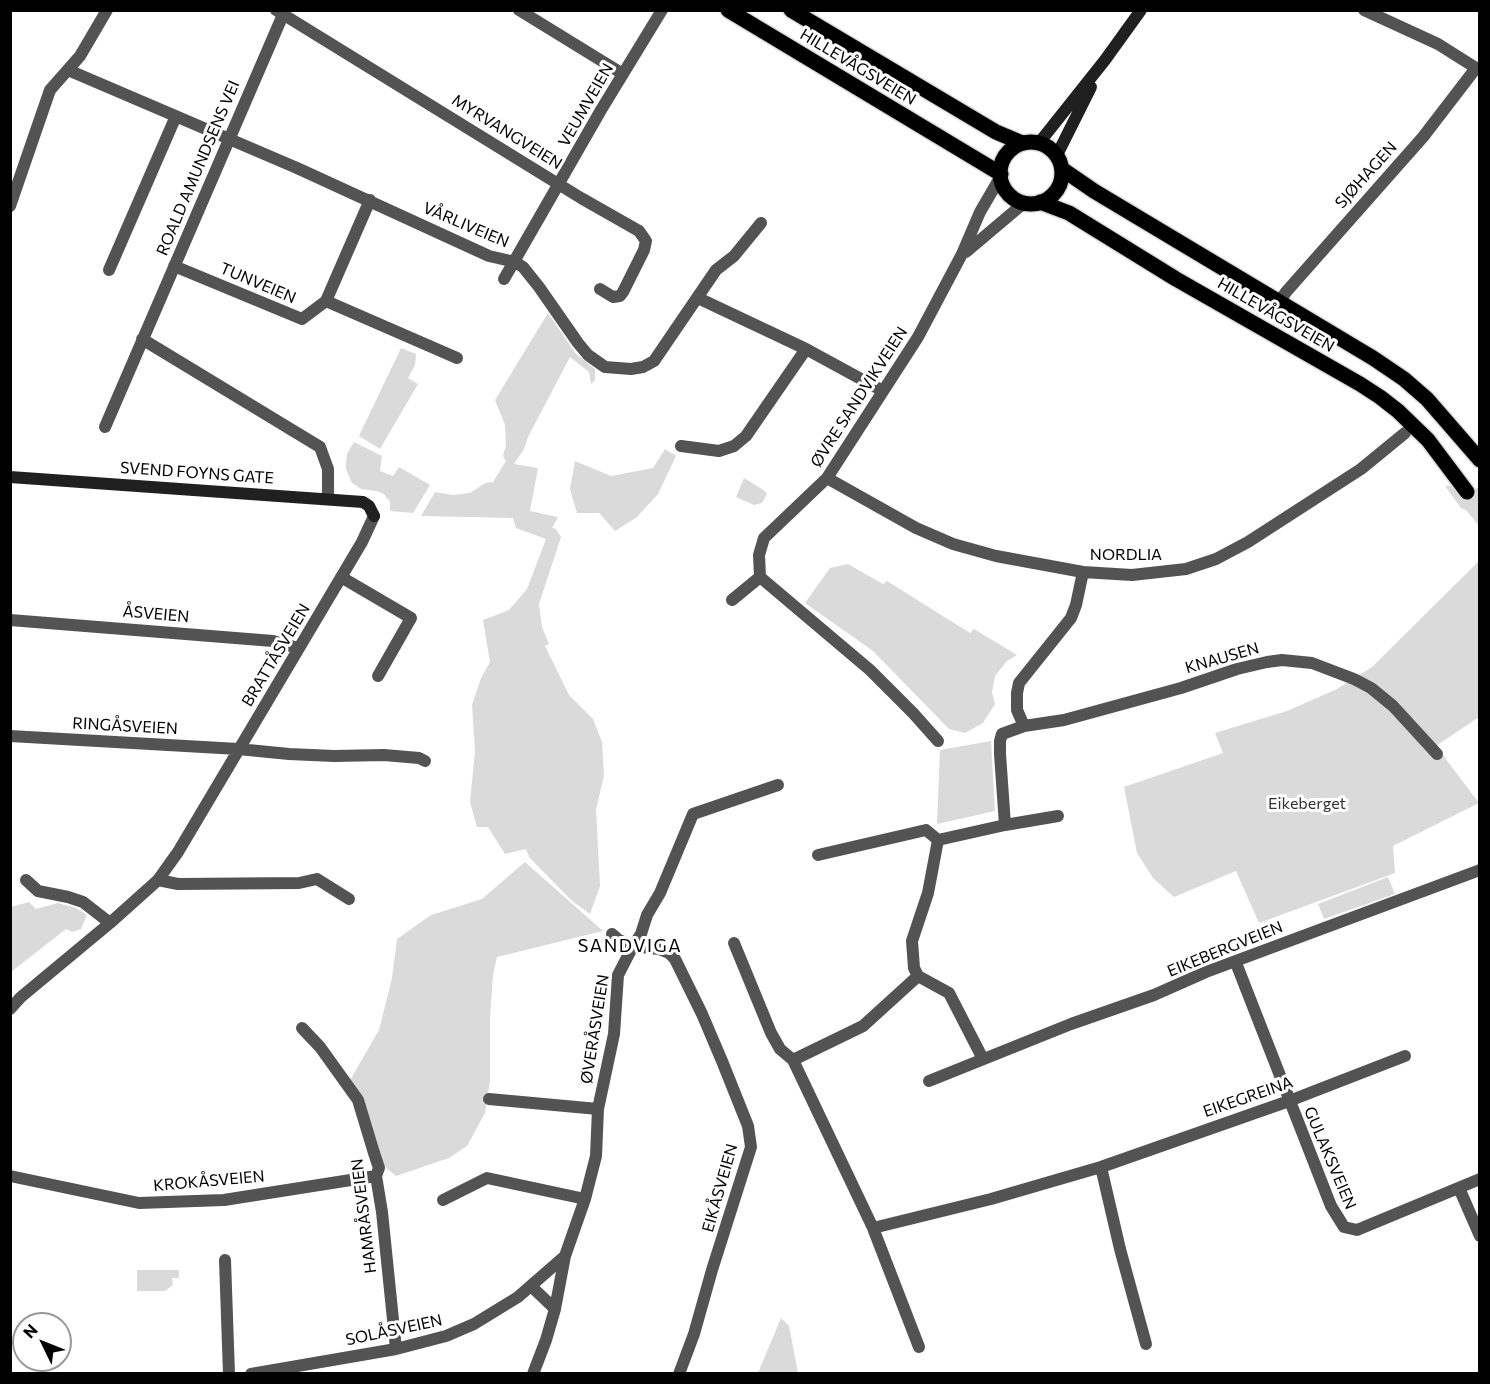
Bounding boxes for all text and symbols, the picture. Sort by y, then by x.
street label: HILLEVÅGSVEIEN [796,25,920,109]
street label: VEUMVEIEN [554,60,618,150]
street label: ROALD AMUNDSENS VEI [152,78,244,258]
street label: MYRVANGVEIEN [448,90,566,174]
street label: SJØHAGEN [1331,138,1401,212]
street label: VÅRLIVEIEN [420,198,512,252]
street label: TUNVEIEN [217,258,299,308]
street label: HILLEVÅGSVEIEN [1214,274,1338,356]
street label: ØVRE SANDVIKVEIEN [806,323,912,471]
street label: SVEND FOYNS GATE [119,458,275,488]
street label: NORDLIA [1090,545,1162,565]
street label: BRATTÅSVEIEN [238,600,314,710]
street label: ÅSVEIEN [122,602,190,626]
street label: KNAUSEN [1183,638,1261,678]
street label: RINGÅSVEIEN [72,714,178,738]
park label: Eikeberget [1268,794,1346,814]
street label: EIKEBERGVEIEN [1165,917,1285,981]
district label: SANDVIGA [578,935,682,957]
street label: ØVERÅSVEIEN [577,973,613,1085]
street label: EIKEGREINA [1201,1073,1295,1121]
street label: GULAKSVEIEN [1300,1104,1360,1212]
street label: EIKÅSVEIEN [698,1141,742,1235]
street label: HAMRÅSVEIEN [347,1157,381,1275]
street label: KROKÅSVEIEN [153,1167,265,1195]
street label: SOLÅSVEIEN [344,1310,444,1350]
north arrow [12,1312,72,1372]
text: N [19,1320,41,1342]

